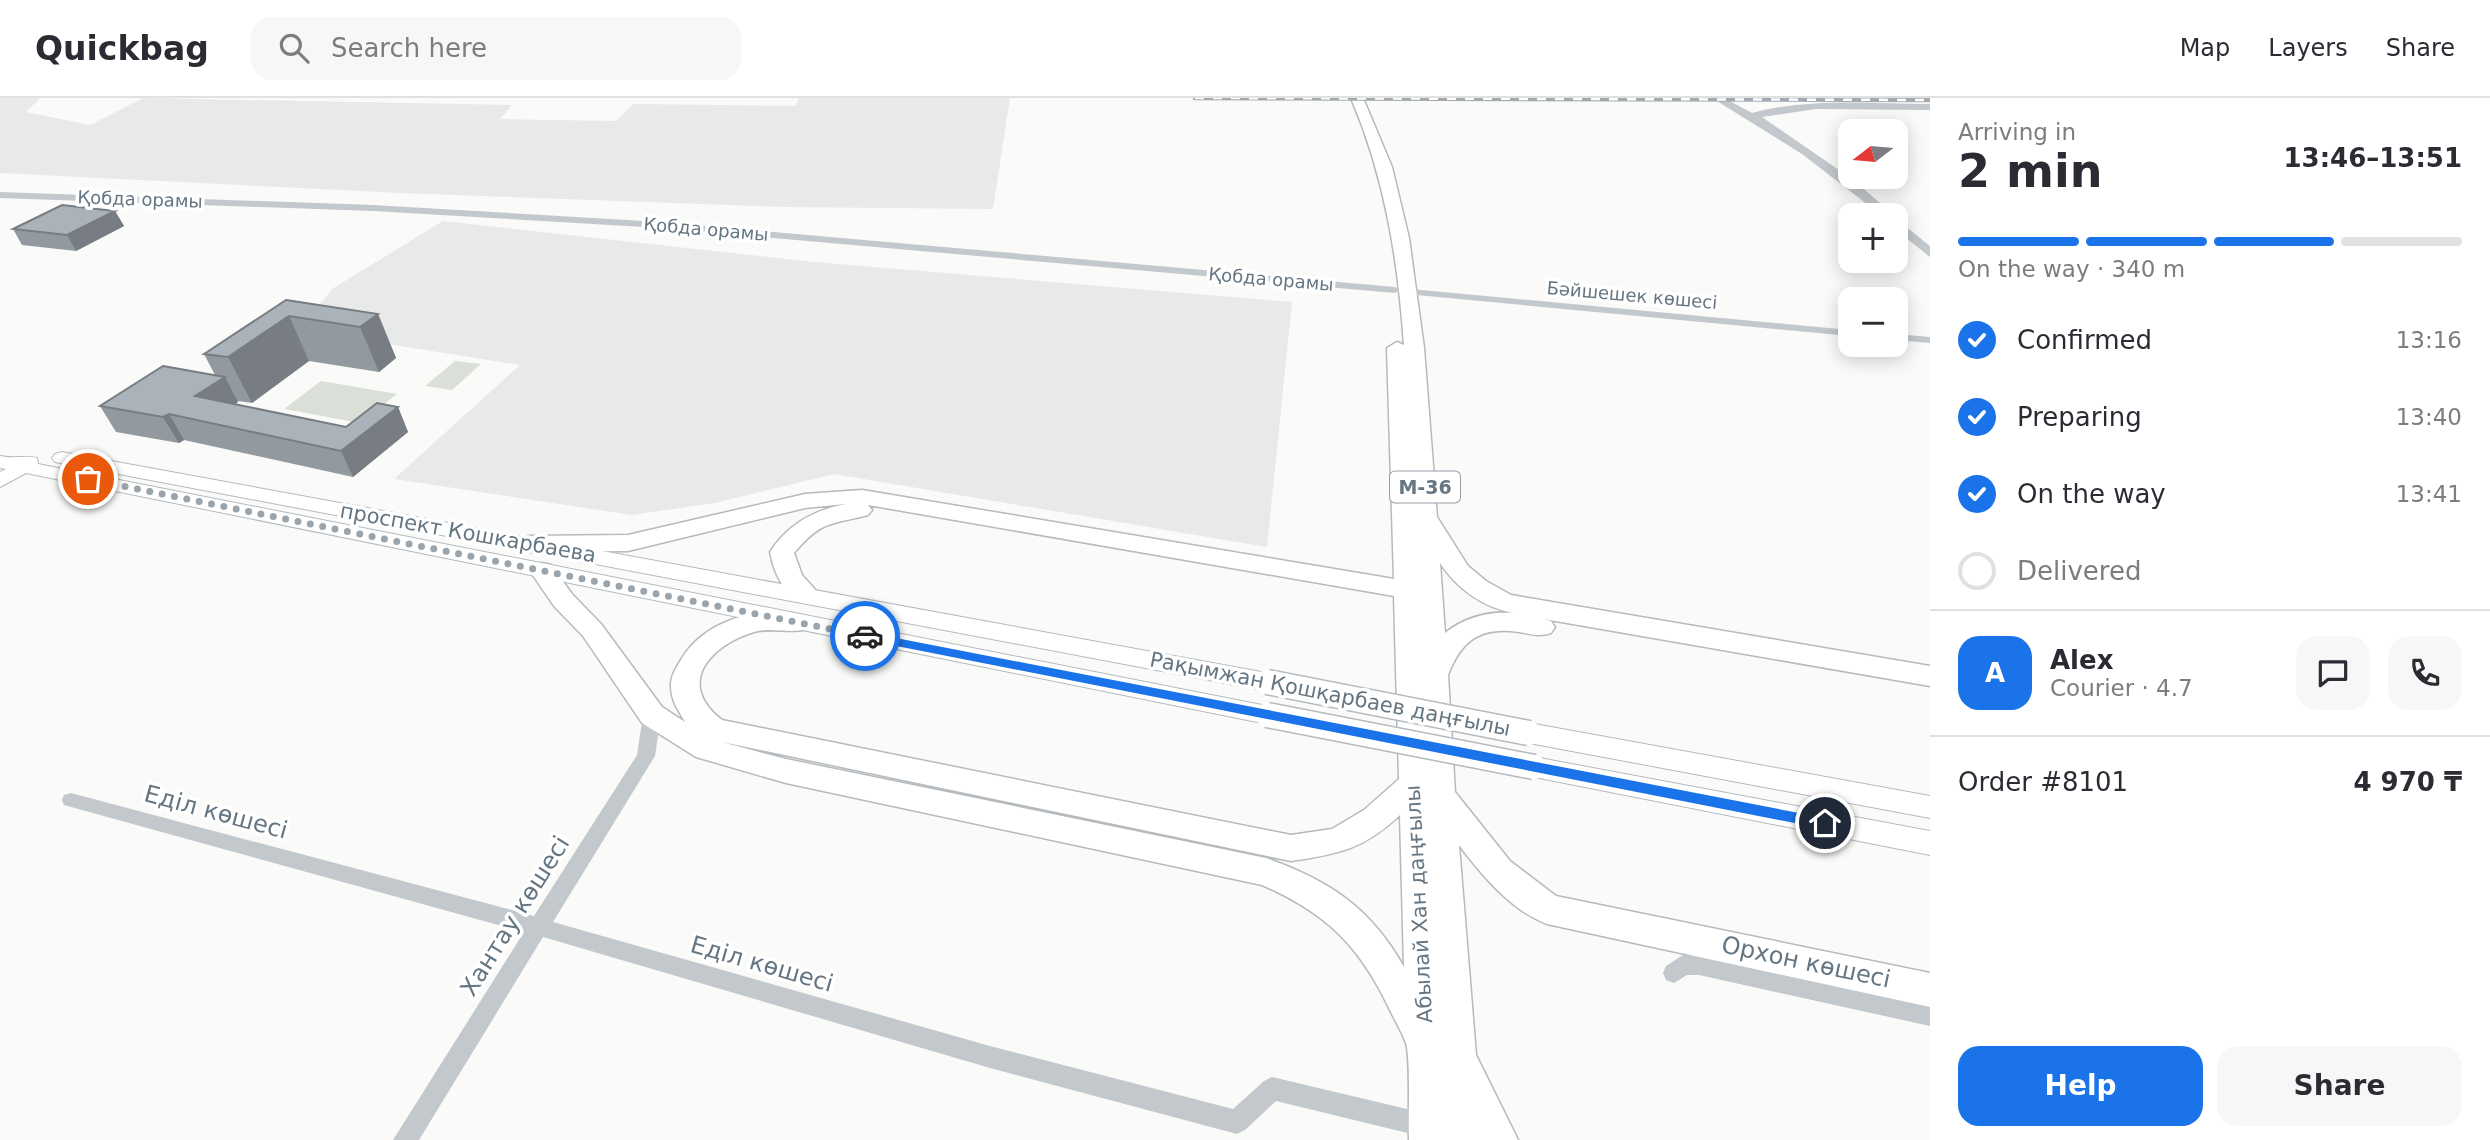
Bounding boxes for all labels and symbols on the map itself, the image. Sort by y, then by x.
north arrow [1838,119,1908,189]
street label: Қобда орамы [77,186,203,212]
street label: Қобда орамы [643,213,769,245]
street label: Қобда орамы [1208,263,1334,295]
street label: Бәйшешек көшесі [1546,277,1718,313]
pin [58,449,118,509]
road number: M-36 [1390,472,1460,502]
street label: проспект Кошкарбаева [338,499,598,567]
courier [830,601,900,671]
street label: Рақымжан Қошқарбаев даңғылы [1148,647,1512,741]
street label: Еділ көшесі [141,779,291,845]
street label: Абылай Хан даңғылы [1401,784,1437,1024]
pin [1795,793,1855,853]
street label: Хантау көшесі [455,831,575,1001]
street label: Еділ көшесі [687,930,837,998]
street label: Орхон көшесі [1719,930,1893,994]

